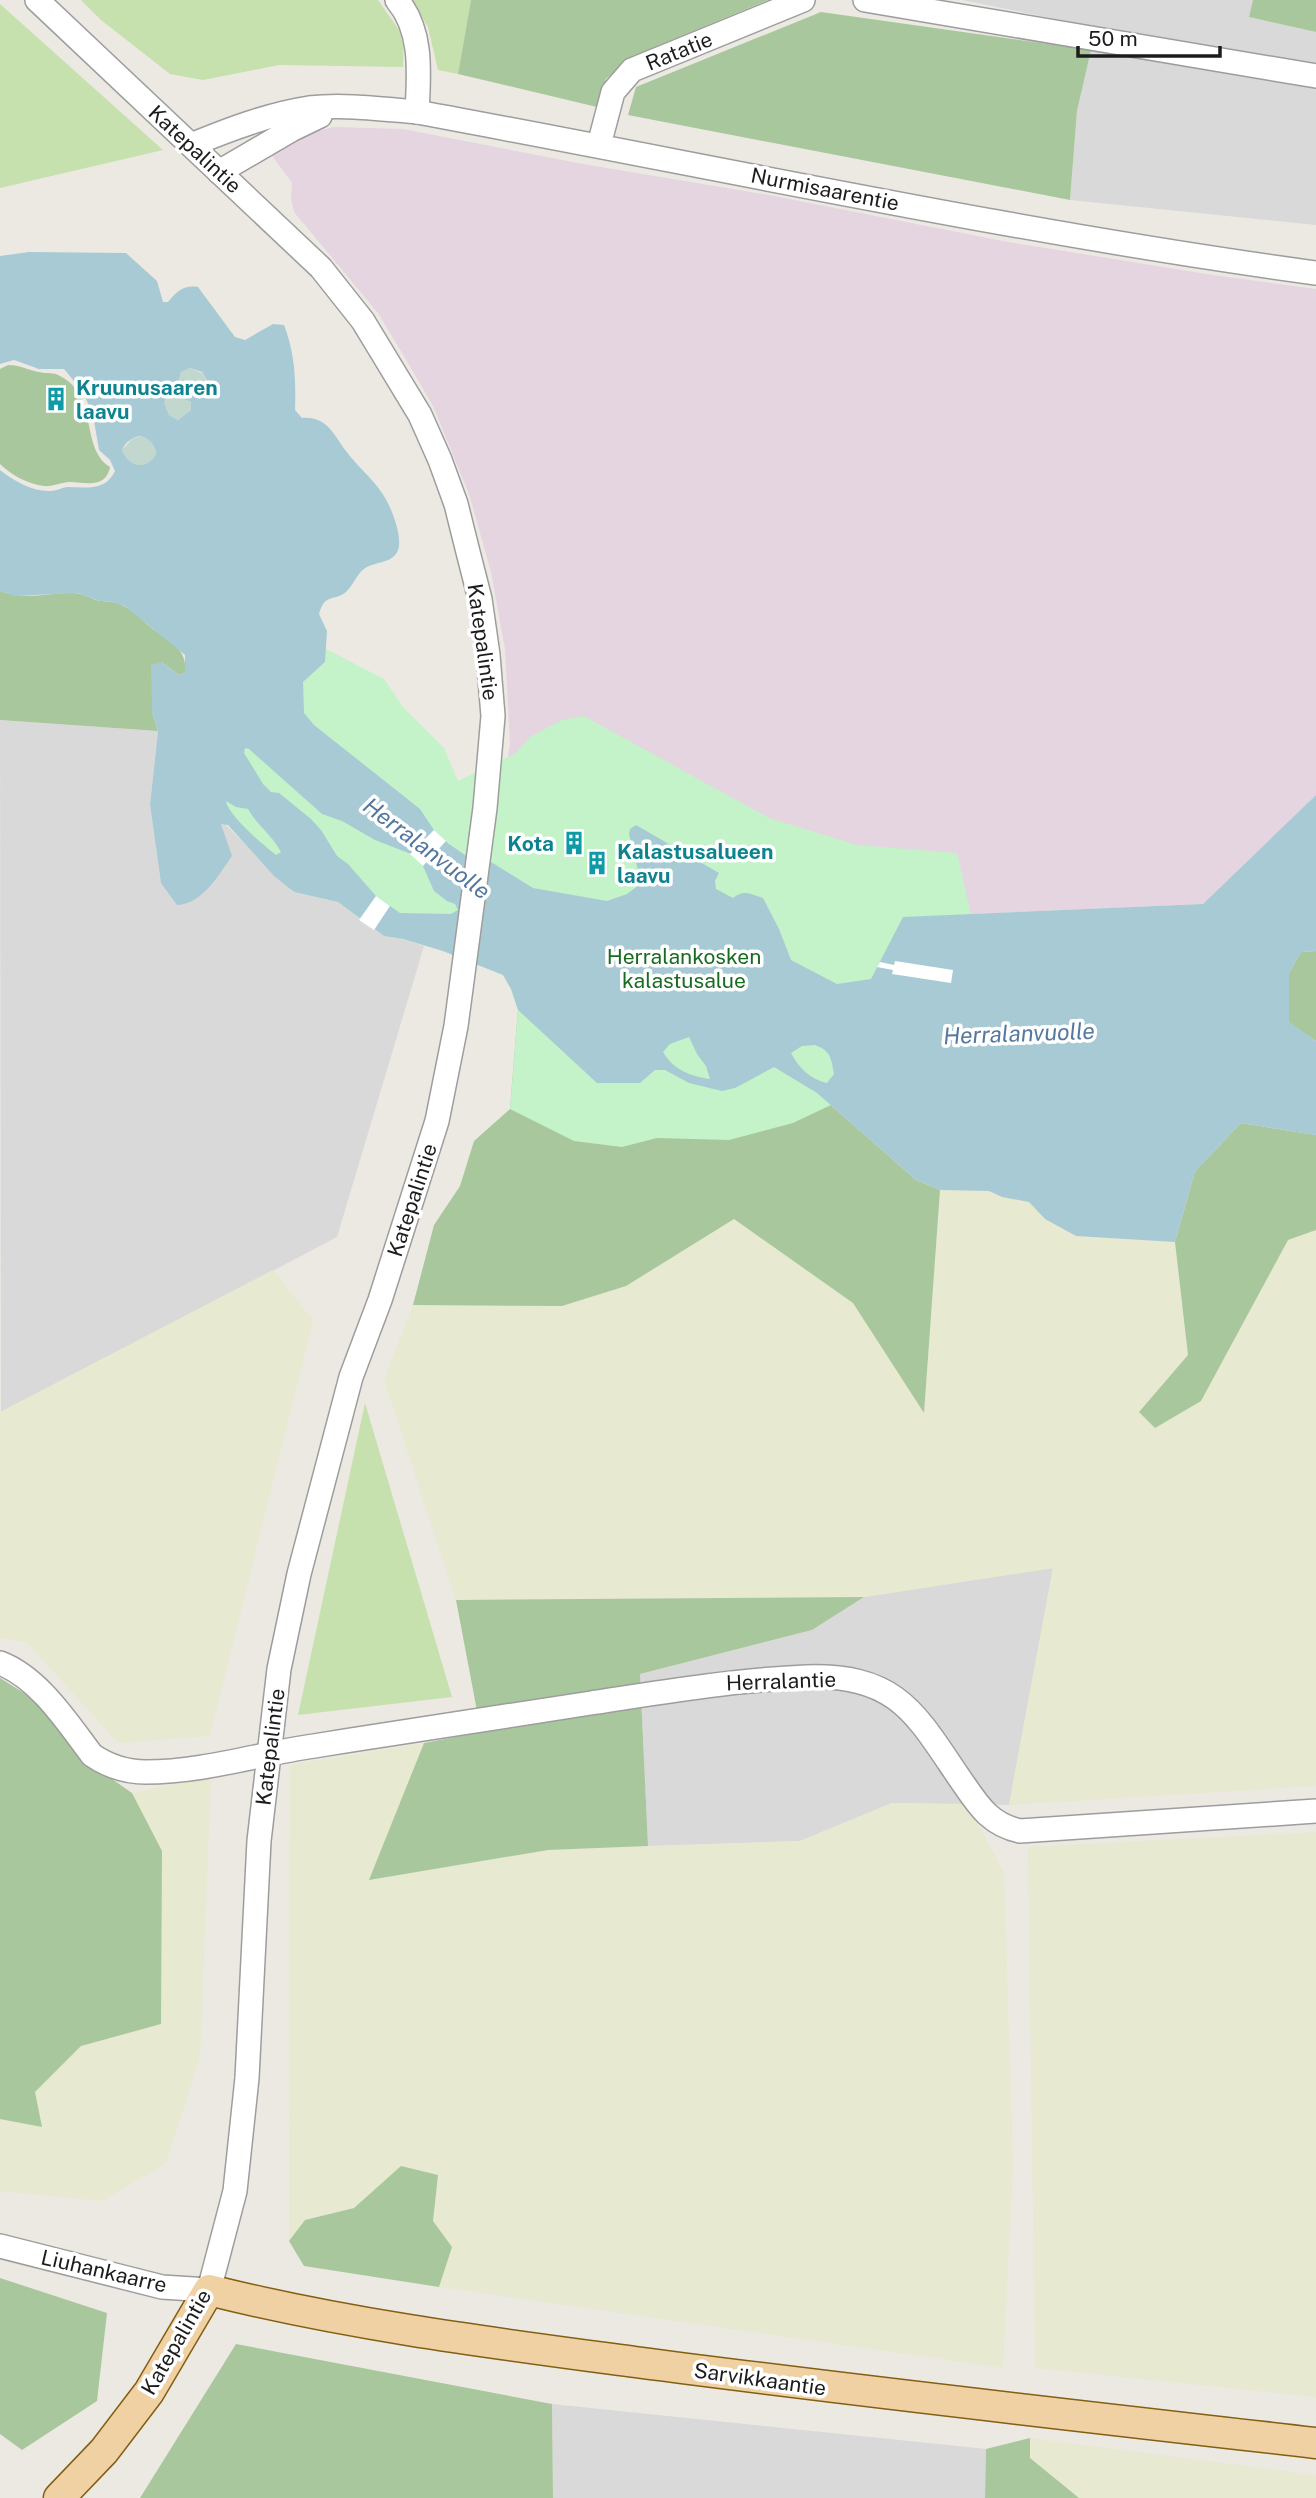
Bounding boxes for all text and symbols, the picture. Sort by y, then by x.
scale bar [1078,14,1220,58]
street label: Ratatie [642,26,716,76]
text: 50 m [1088,26,1138,51]
street label: Katepalintie [143,100,247,198]
street label: Nurmisaarentie [749,162,901,216]
place label: Kruunusaaren laavu [76,375,218,424]
building icon: Kruunusaaren laavu [42,385,70,413]
street label: Katepalintie [462,582,504,702]
water label: Herralanvuolle [358,792,496,904]
building icon: Kota [560,829,588,857]
place label: Kota [507,831,554,856]
place label: Kalastusalueen laavu [617,839,773,888]
building icon: Kalastusalueen laavu [583,849,611,877]
park label: Herralankosken kalastusalue [607,944,761,993]
water label: Herralanvuolle [943,1017,1095,1049]
street label: Katepalintie [382,1140,442,1260]
street label: Herralantie [725,1667,837,1695]
street label: Katepalintie [250,1687,290,1807]
street label: Liuhankaarre [39,2244,169,2298]
street label: Katepalintie [136,2285,216,2399]
street label: Sarvikkaantie [692,2357,828,2401]

